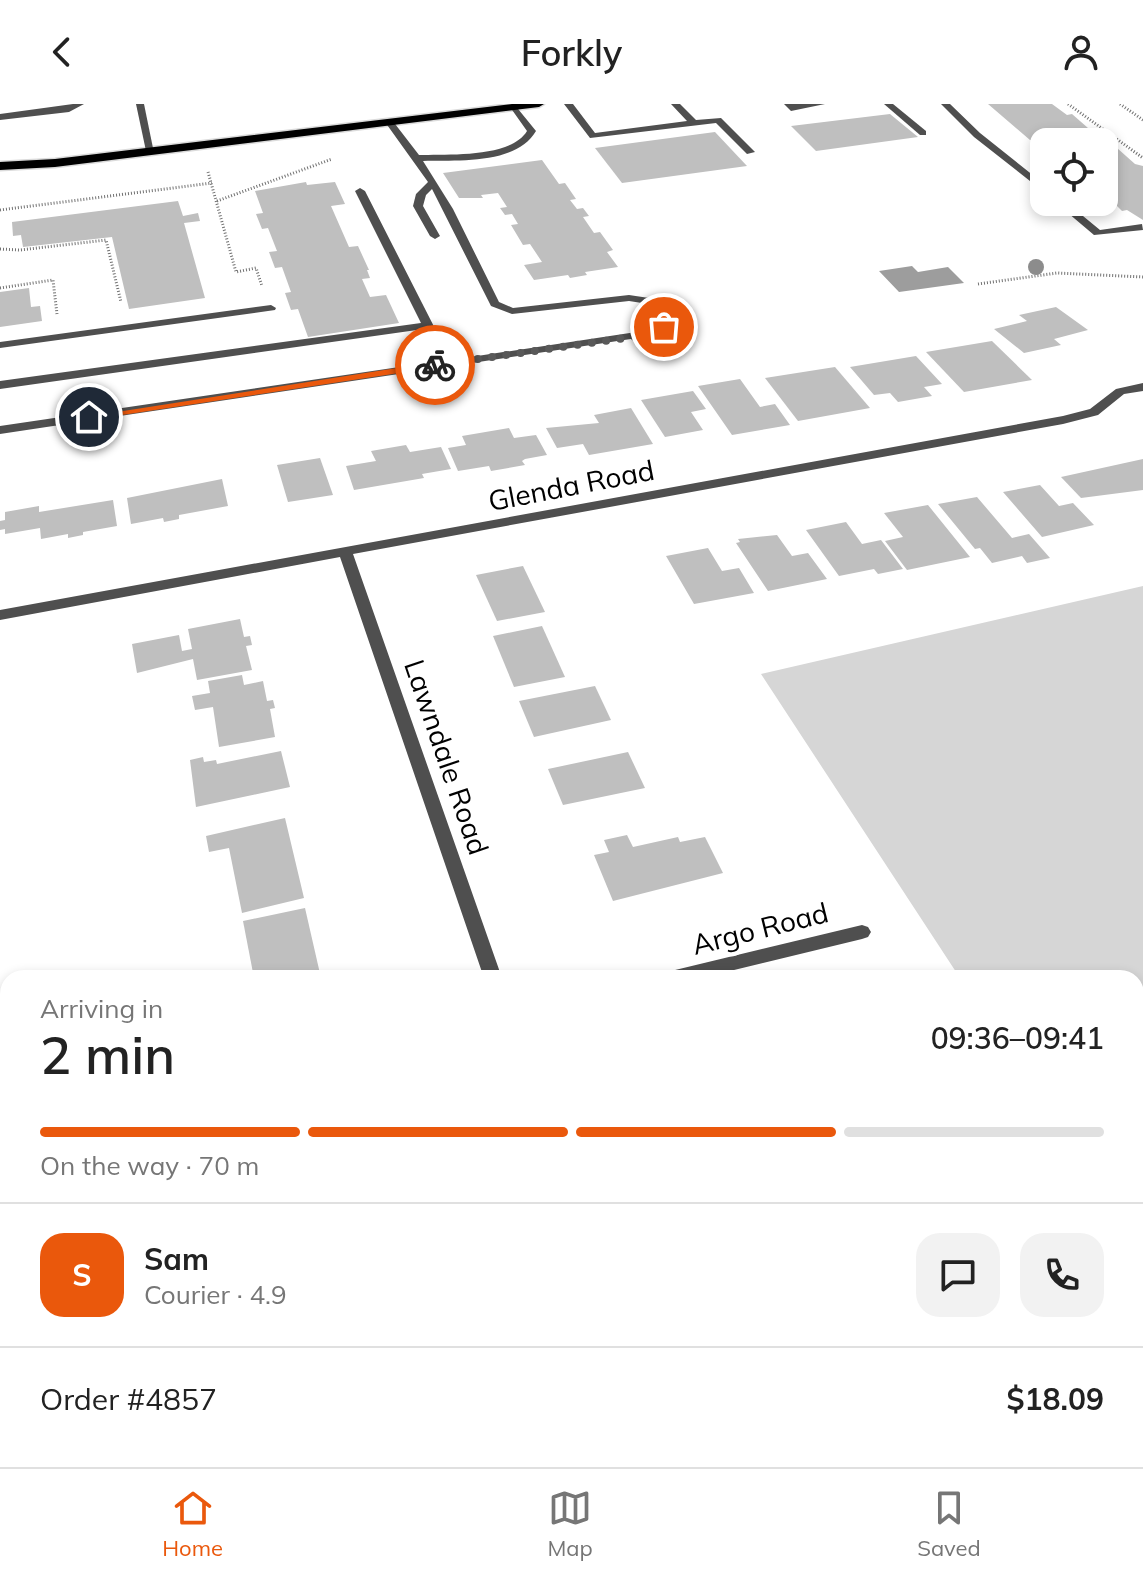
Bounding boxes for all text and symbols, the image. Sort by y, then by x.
icon: back [40,30,84,74]
text: Forkly [521,30,622,75]
icon: person [1059,30,1103,74]
map controls [1030,128,1118,216]
button: locate [1030,128,1118,216]
pin [630,293,698,361]
icon: bag [642,305,686,349]
courier [395,325,475,405]
icon: bike [413,343,457,387]
pin [55,383,123,451]
icon: home [67,395,111,439]
street label: Glenda Road [485,452,657,518]
street label: Lawndale Road [397,655,497,859]
street label: Argo Road [688,894,832,962]
text: Arriving in [40,992,163,1025]
text: 09:36–09:41 [931,1019,1104,1057]
text: 2 min [40,1022,175,1087]
text: On the way · 70 m [40,1149,259,1182]
button: chat [916,1233,1000,1317]
button: phone [1020,1233,1104,1317]
text: Sam [144,1240,209,1278]
text: S [72,1256,92,1294]
text: Courier · 4.9 [144,1278,287,1311]
text: Order #4857 [40,1380,217,1418]
text: $18.09 [1007,1380,1104,1418]
tab: Home [162,1486,223,1562]
tab: Map [547,1486,593,1562]
tab: Saved [917,1486,981,1562]

